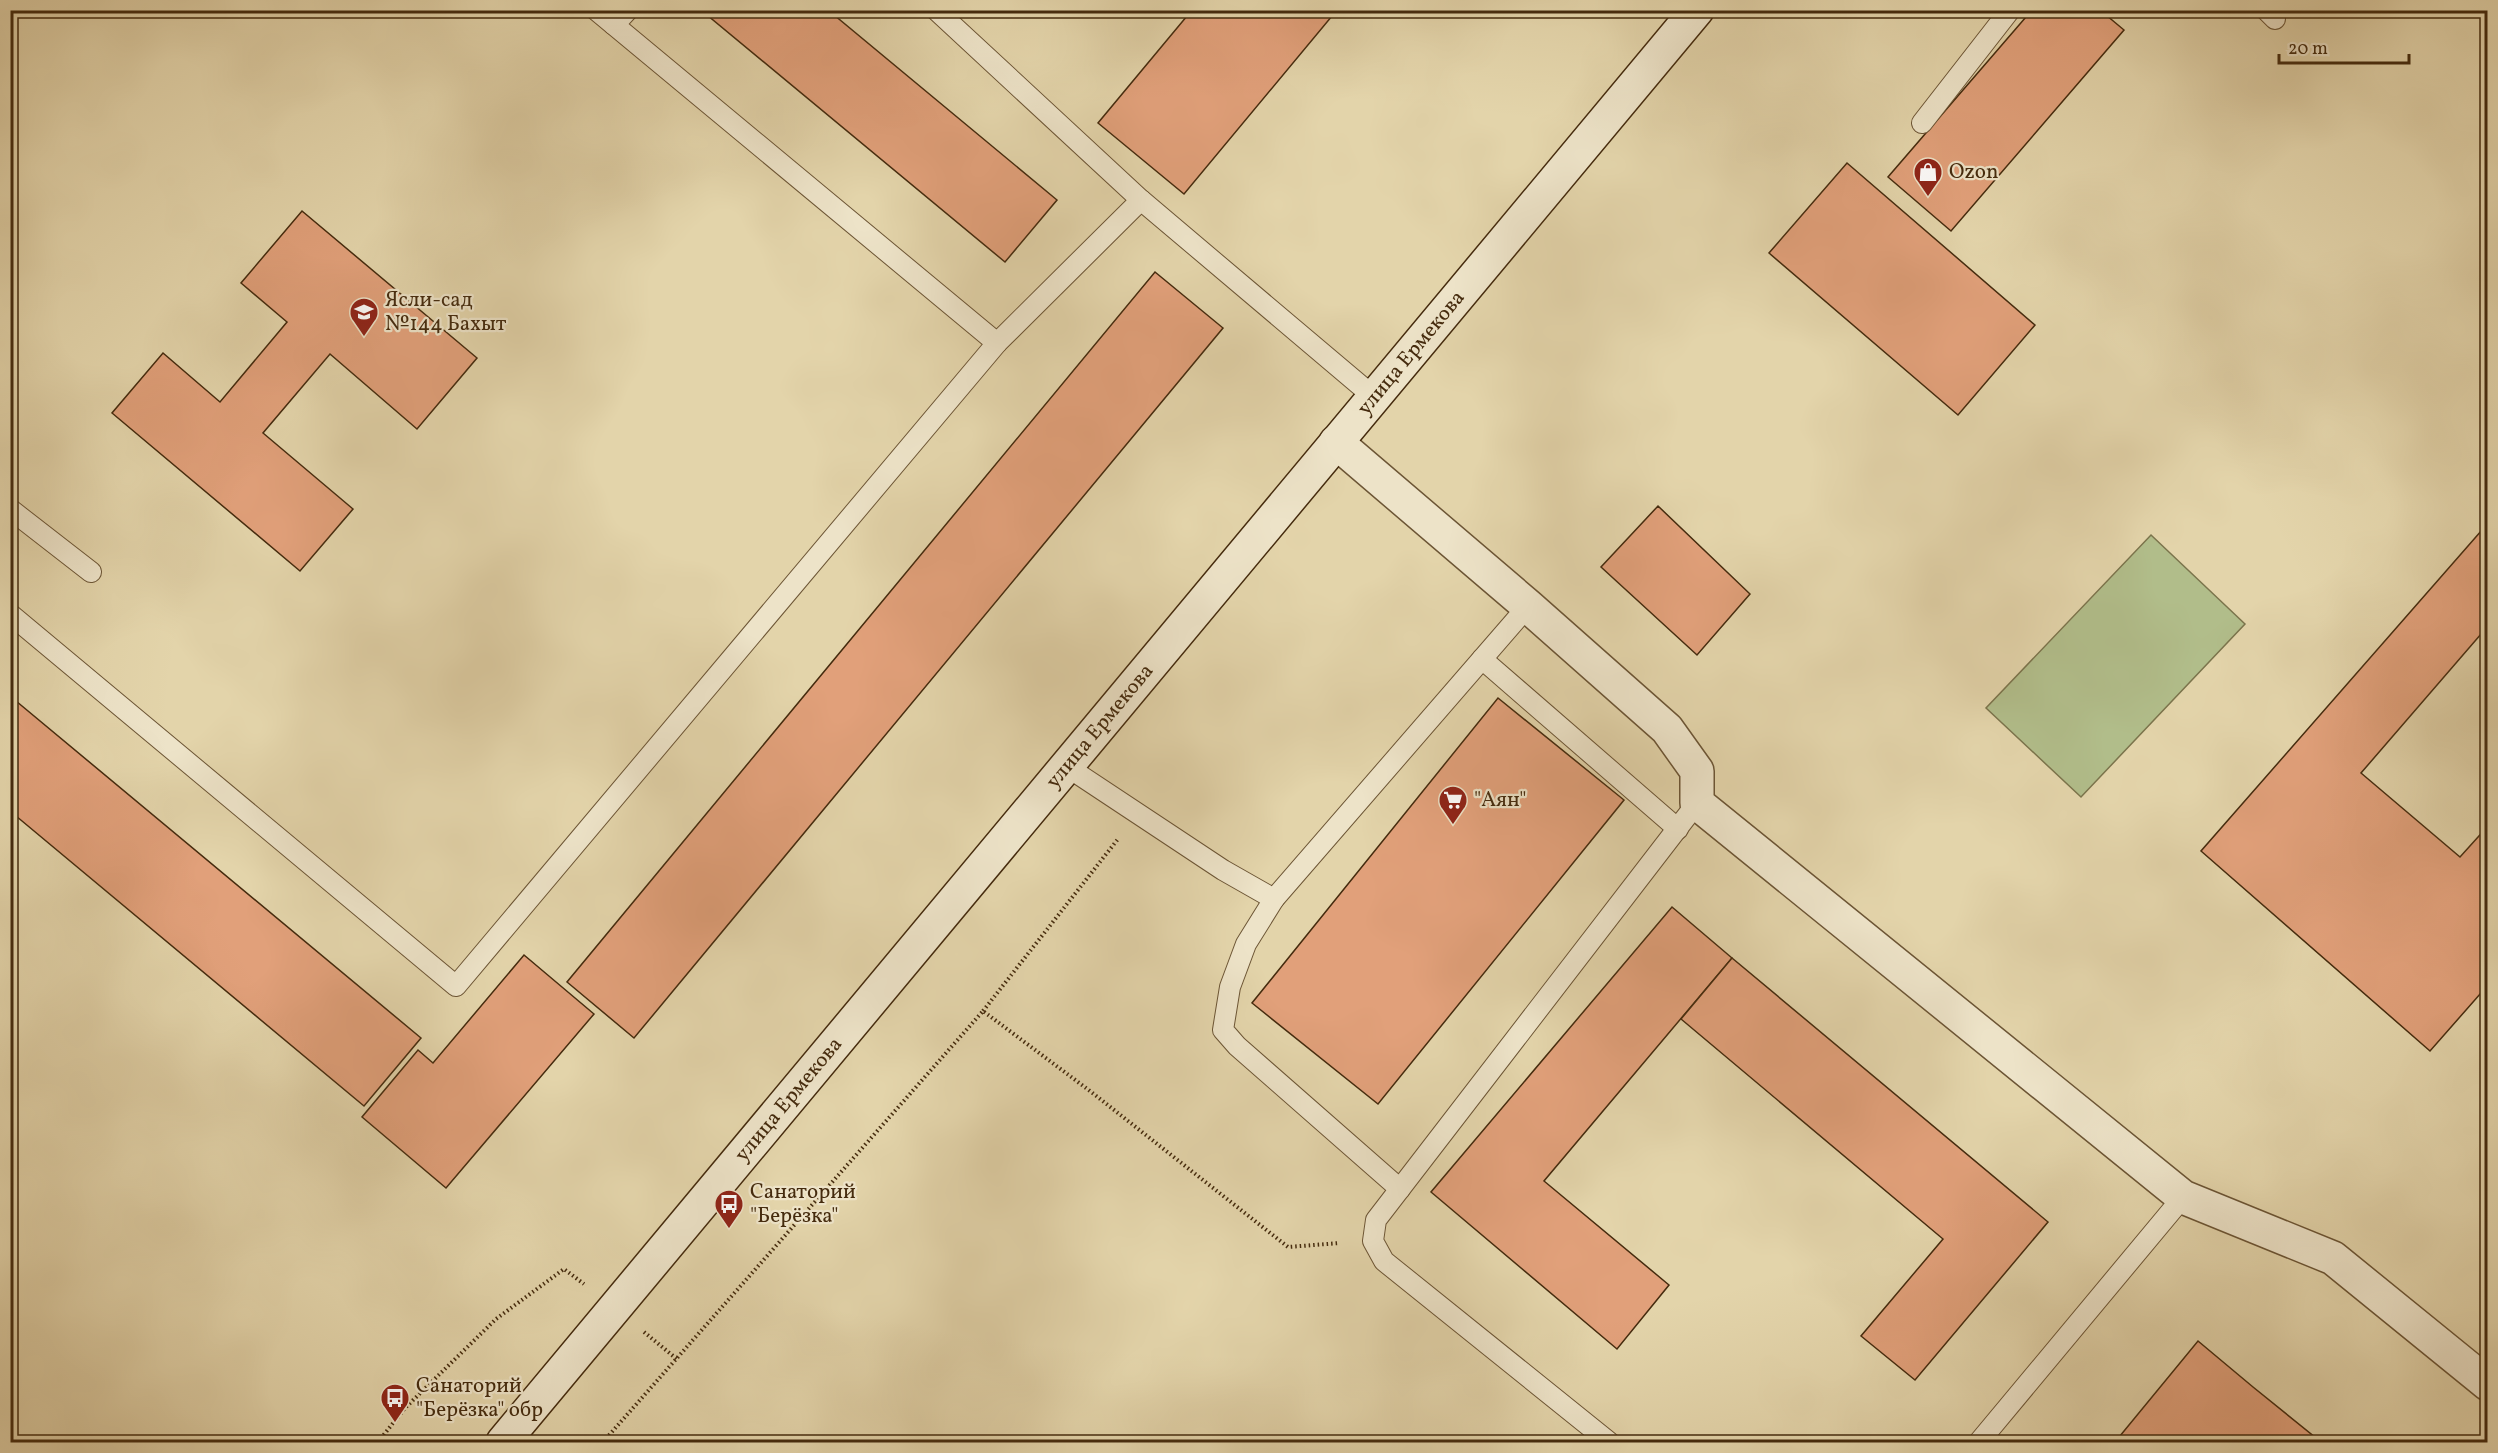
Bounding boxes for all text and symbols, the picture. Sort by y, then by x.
scale bar [2279,27,2410,65]
text: 20 m [2288,37,2328,62]
shop icon: Ozon [1912,156,1944,198]
place label: Ozon [1949,158,1999,187]
street label: улица Ермекова [1350,284,1472,422]
place label: Ясли-сад №144 Бахыт [385,286,507,339]
school or university icon: Ясли-сад №144 Бахыт [348,296,380,338]
street label: улица Ермекова [1039,658,1160,795]
supermarket icon: "Аян" [1437,784,1469,826]
place label: "Аян" [1474,786,1527,815]
street label: улица Ермекова [728,1031,849,1168]
place label: Санаторий "Берёзка" [750,1178,856,1231]
bus stop icon: Санаторий "Берёзка" [713,1188,745,1230]
place label: Санаторий "Берёзка" обр [416,1372,543,1425]
bus stop icon: Санаторий "Берёзка" обр [379,1382,411,1424]

